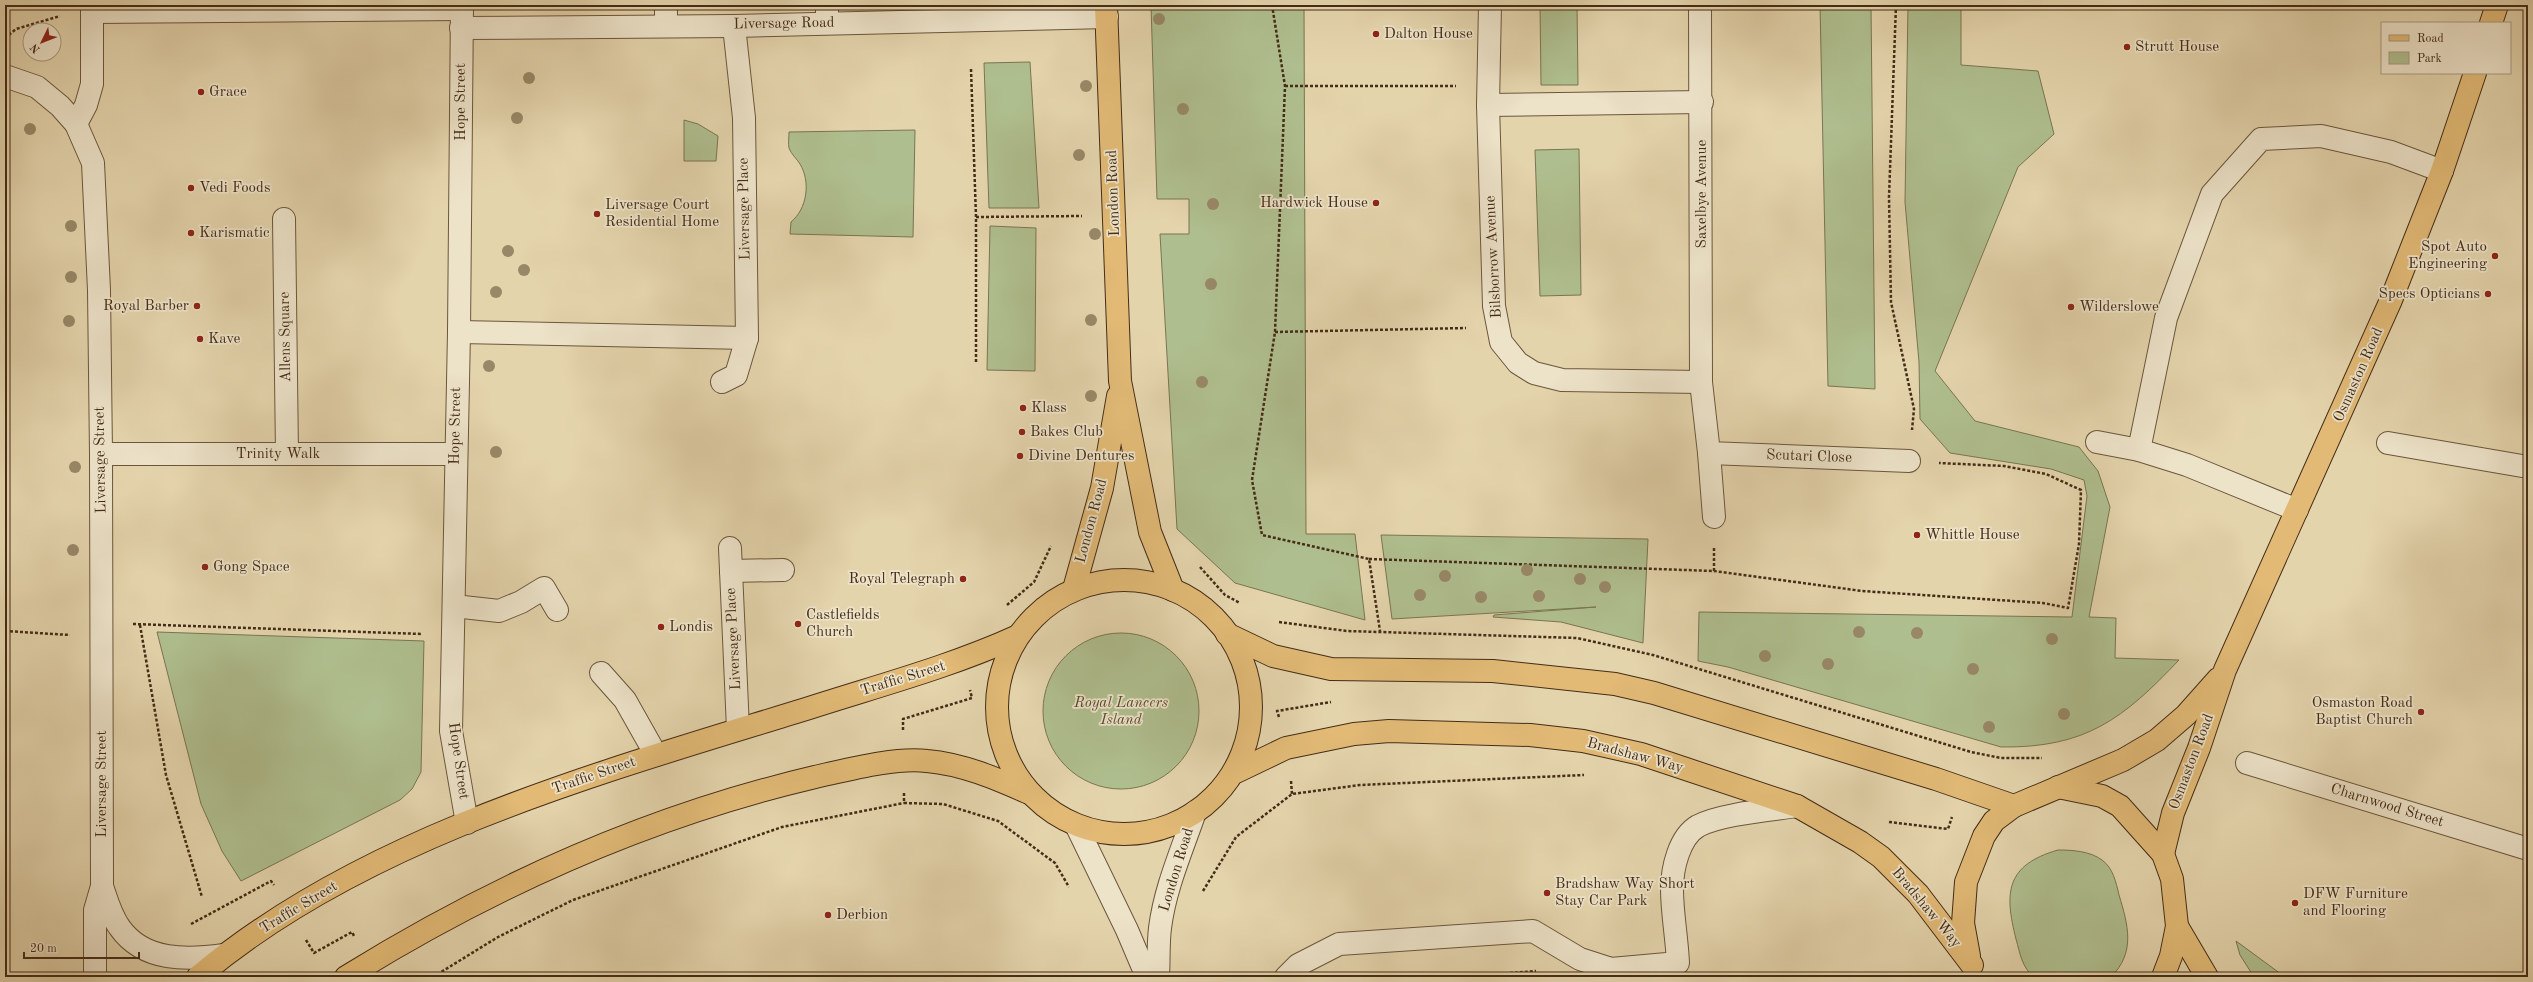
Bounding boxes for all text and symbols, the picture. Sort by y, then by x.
street label: Liversage Road [733,16,835,32]
north arrow [22,22,62,62]
legend [2381,22,2511,74]
place label: Dalton House [1384,27,1473,42]
marker: Dalton House [1371,29,1381,39]
text: Road [2417,33,2444,45]
place label: Strutt House [2135,40,2219,55]
text: N [28,41,43,55]
marker: Strutt House [2122,42,2132,52]
text: Park [2417,53,2442,65]
street label: Hope Street [454,63,469,141]
place label: Grace [209,85,247,100]
marker: Grace [196,87,206,97]
street label: Saxelbye Avenue [1695,140,1710,248]
street label: London Road [1105,149,1123,237]
street label: Liversage Place [737,157,753,260]
place label: Vedi Foods [199,181,270,196]
marker: Vedi Foods [186,183,196,193]
street label: Bilsborrow Avenue [1483,195,1505,319]
place label: Hardwick House [1260,196,1368,211]
place label: Liversage Court Residential Home [605,198,719,230]
marker: Hardwick House [1371,198,1381,208]
marker: Liversage Court Residential Home [592,209,602,219]
place label: Karismatic [199,226,270,241]
marker: Karismatic [186,228,196,238]
place label: Spot Auto Engineering [2408,240,2487,272]
marker: Spot Auto Engineering [2490,251,2500,261]
place label: Specs Opticians [2379,287,2480,302]
marker: Specs Opticians [2483,289,2493,299]
street label: Allens Square [278,291,294,382]
place label: Royal Barber [103,299,189,314]
place label: Wilderslowe [2079,300,2159,315]
marker: Royal Barber [192,301,202,311]
marker: Wilderslowe [2066,302,2076,312]
street label: Osmaston Road [2332,326,2387,424]
place label: Kave [208,332,241,347]
marker: Kave [195,334,205,344]
street label: Hope Street [448,387,464,465]
place label: Klass [1031,401,1067,416]
marker: Klass [1018,403,1028,413]
street label: Liversage Street [93,406,109,514]
place label: Bakes Club [1030,425,1103,440]
marker: Bakes Club [1017,427,1027,437]
street label: Trinity Walk [236,447,320,462]
street label: Scutari Close [1766,448,1852,466]
place label: Divine Dentures [1028,449,1134,464]
marker: Divine Dentures [1015,451,1025,461]
street label: London Road [1074,477,1110,565]
place label: Whittle House [1925,528,2020,543]
marker: Whittle House [1912,530,1922,540]
place label: Gong Space [213,560,290,575]
marker: Gong Space [200,562,210,572]
place label: Royal Telegraph [849,572,955,587]
marker: Royal Telegraph [958,574,968,584]
street label: Liversage Place [724,587,744,691]
place label: Castlefields Church [806,608,879,640]
marker: Castlefields Church [793,619,803,629]
place label: Londis [669,620,713,635]
marker: Londis [656,622,666,632]
street label: Traffic Street [859,659,947,699]
park label: Royal Lancers Island [1073,696,1168,728]
place label: Osmaston Road Baptist Church [2312,696,2413,728]
marker: Osmaston Road Baptist Church [2416,707,2426,717]
street label: Osmaston Road [2167,712,2217,812]
street label: Hope Street [445,721,471,801]
street label: Liversage Street [95,730,110,838]
street label: Bradshaw Way [1585,736,1685,776]
street label: Traffic Street [550,755,638,797]
street label: Charnwood Street [2329,782,2445,830]
street label: London Road [1157,826,1197,914]
street label: Bradshaw Way [1888,865,1964,951]
place label: Bradshaw Way Short Stay Car Park [1555,877,1695,909]
street label: Traffic Street [258,879,340,937]
place label: DFW Furniture and Flooring [2303,887,2408,919]
marker: Bradshaw Way Short Stay Car Park [1542,888,1552,898]
marker: DFW Furniture and Flooring [2290,898,2300,908]
place label: Derbion [836,908,888,923]
marker: Derbion [823,910,833,920]
scale bar [24,934,139,960]
text: 20 m [30,943,57,955]

